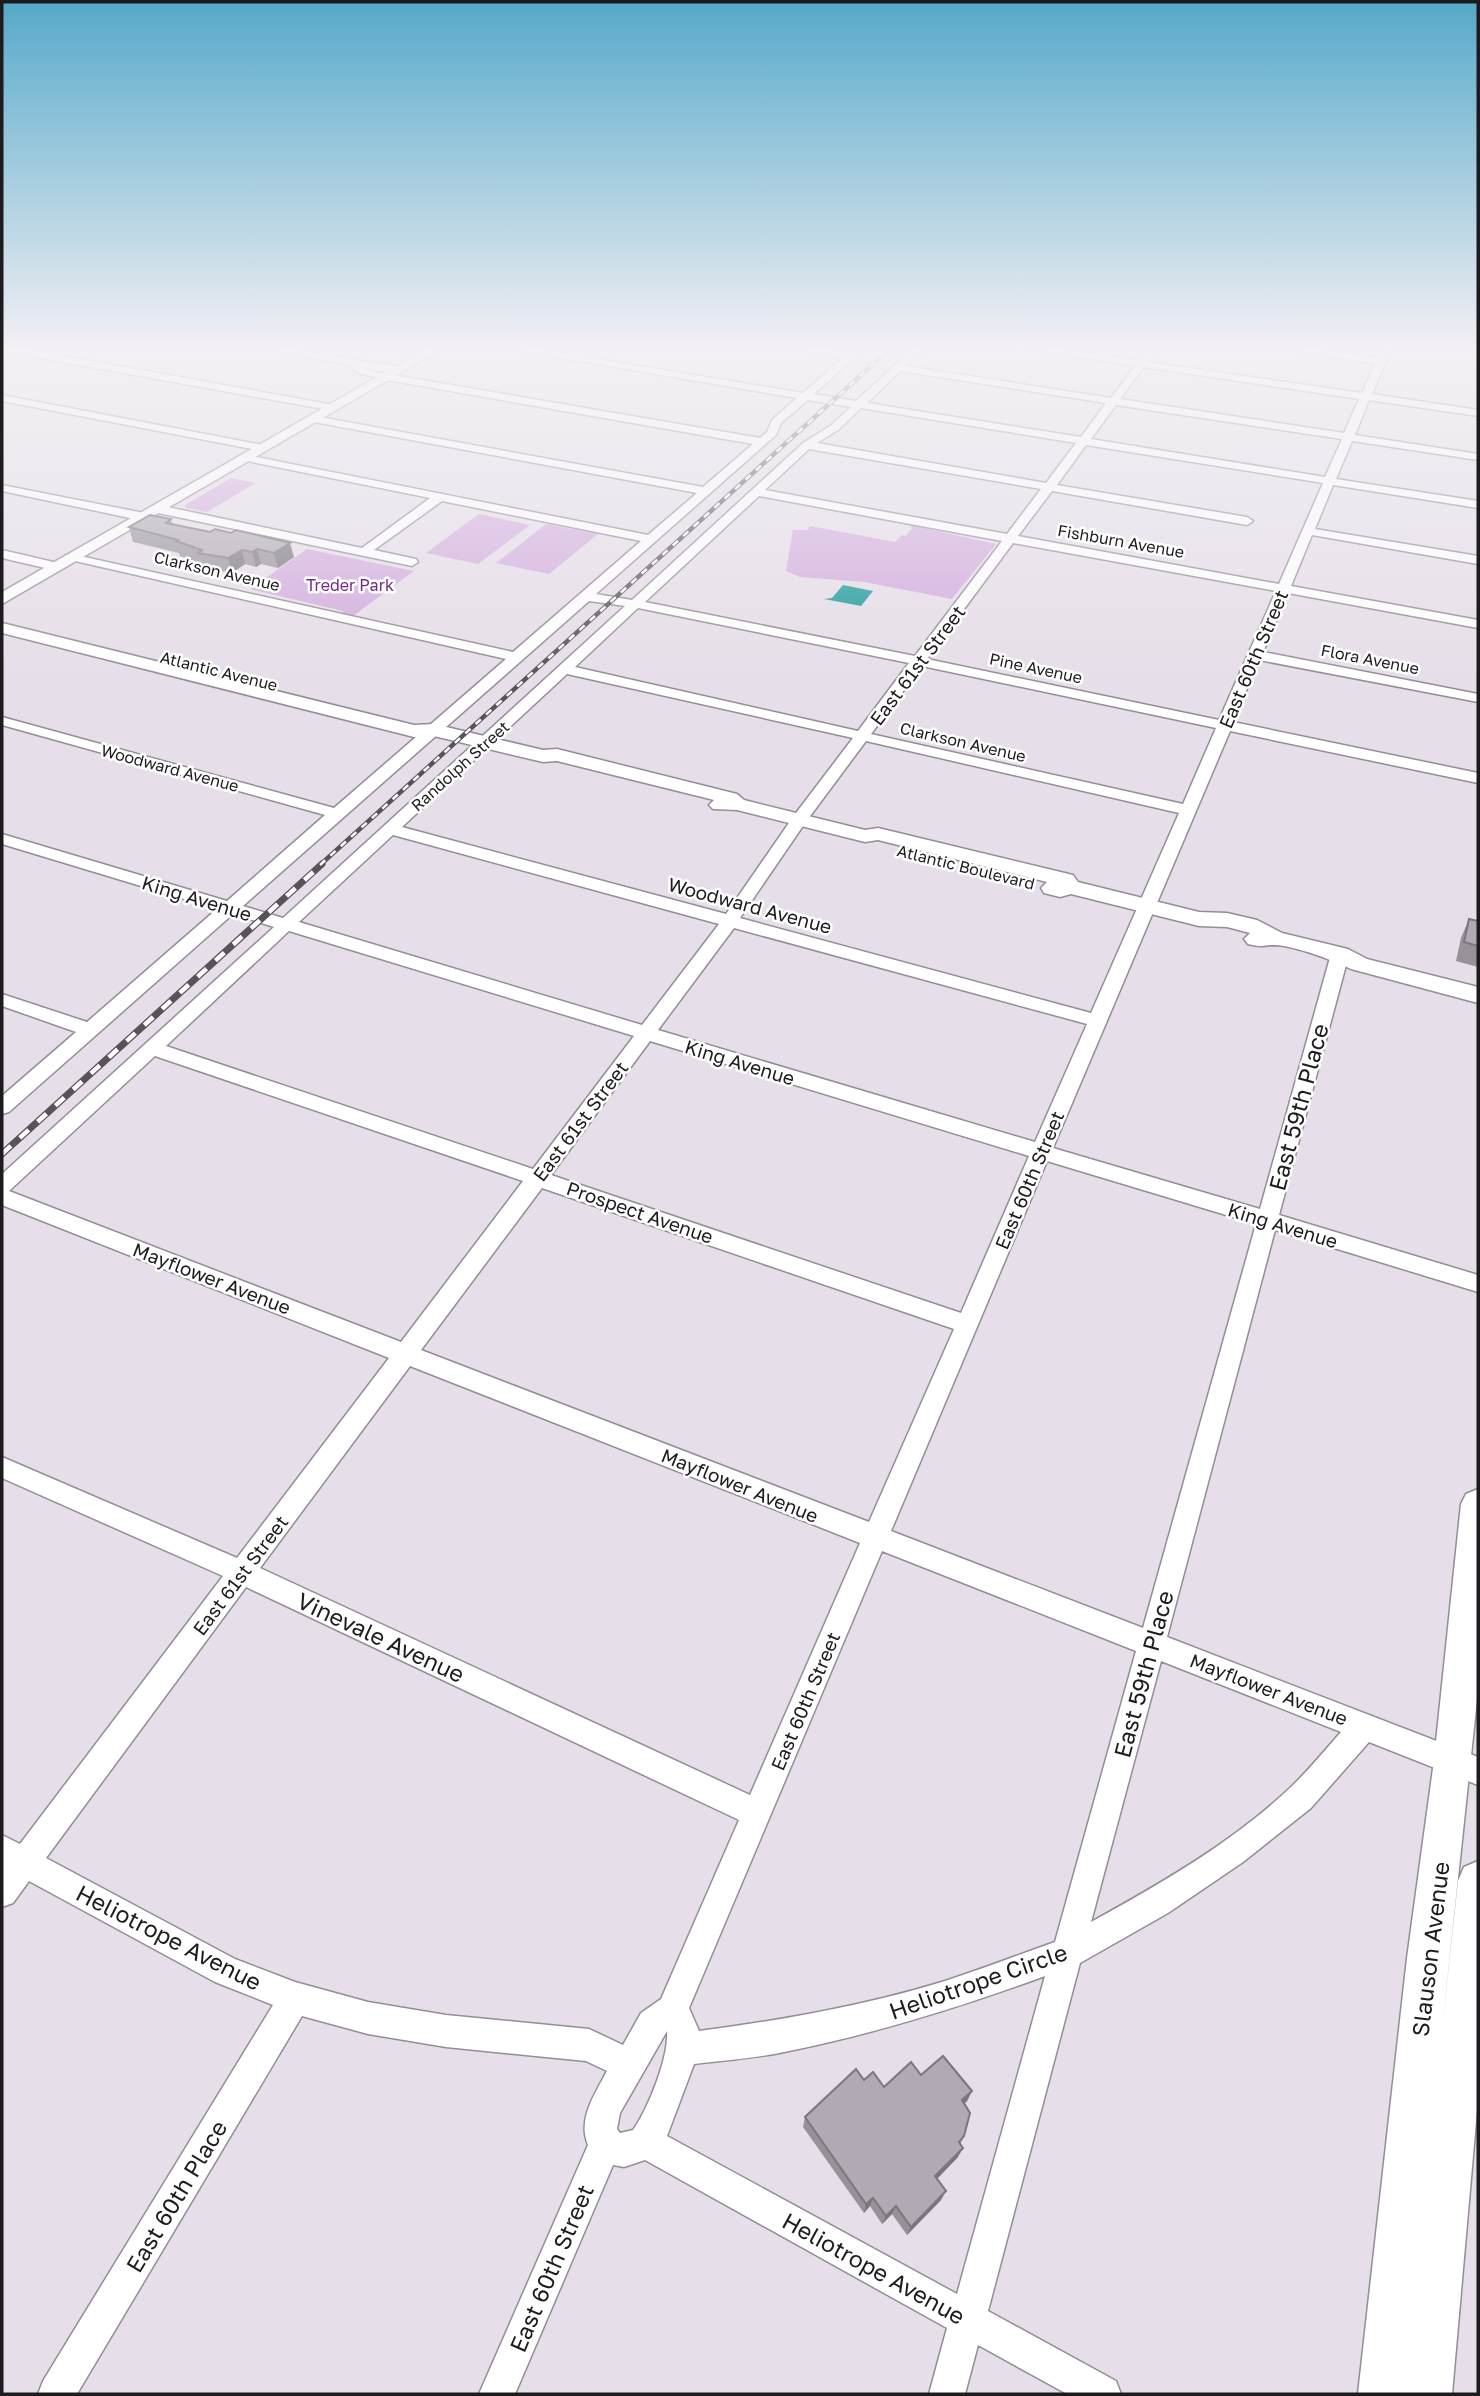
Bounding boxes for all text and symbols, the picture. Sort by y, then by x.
street label: Fishburn Avenue [1056,520,1186,562]
street label: Clarkson Avenue [152,547,282,595]
park label: Treder Park [306,575,394,595]
street label: East 60th Street [1213,586,1293,732]
street label: East 61st Street [865,601,969,729]
street label: Flora Avenue [1319,640,1421,678]
street label: Atlantic Avenue [158,647,280,695]
street label: Pine Avenue [988,648,1084,688]
street label: Randolph Street [407,717,513,815]
street label: Clarkson Avenue [898,718,1028,766]
street label: Woodward Avenue [99,740,241,796]
street label: Atlantic Boulevard [895,840,1037,894]
street label: King Avenue [139,870,255,926]
street label: Woodward Avenue [666,872,834,938]
street label: East 59th Place [1262,1021,1334,1193]
street label: King Avenue [682,1034,798,1090]
street label: East 61st Street [528,1057,632,1185]
street label: East 60th Street [989,1107,1069,1253]
street label: Prospect Avenue [564,1176,716,1248]
street label: King Avenue [1225,1197,1341,1253]
street label: Mayflower Avenue [130,1237,294,1319]
street label: Mayflower Avenue [658,1443,822,1527]
street label: East 61st Street [188,1511,292,1639]
street label: Vinevale Avenue [293,1586,469,1688]
street label: East 59th Place [1107,1588,1179,1760]
street label: East 60th Street [765,1628,845,1774]
street label: Mayflower Avenue [1187,1648,1351,1730]
street label: Slauson Avenue [1405,1860,1455,2038]
street label: Heliotrope Avenue [72,1878,266,1996]
street label: Heliotrope Circle [885,1937,1071,2025]
street label: East 60th Place [120,2115,232,2277]
street label: East 60th Street [503,2180,599,2356]
street label: Heliotrope Avenue [778,2206,970,2330]

